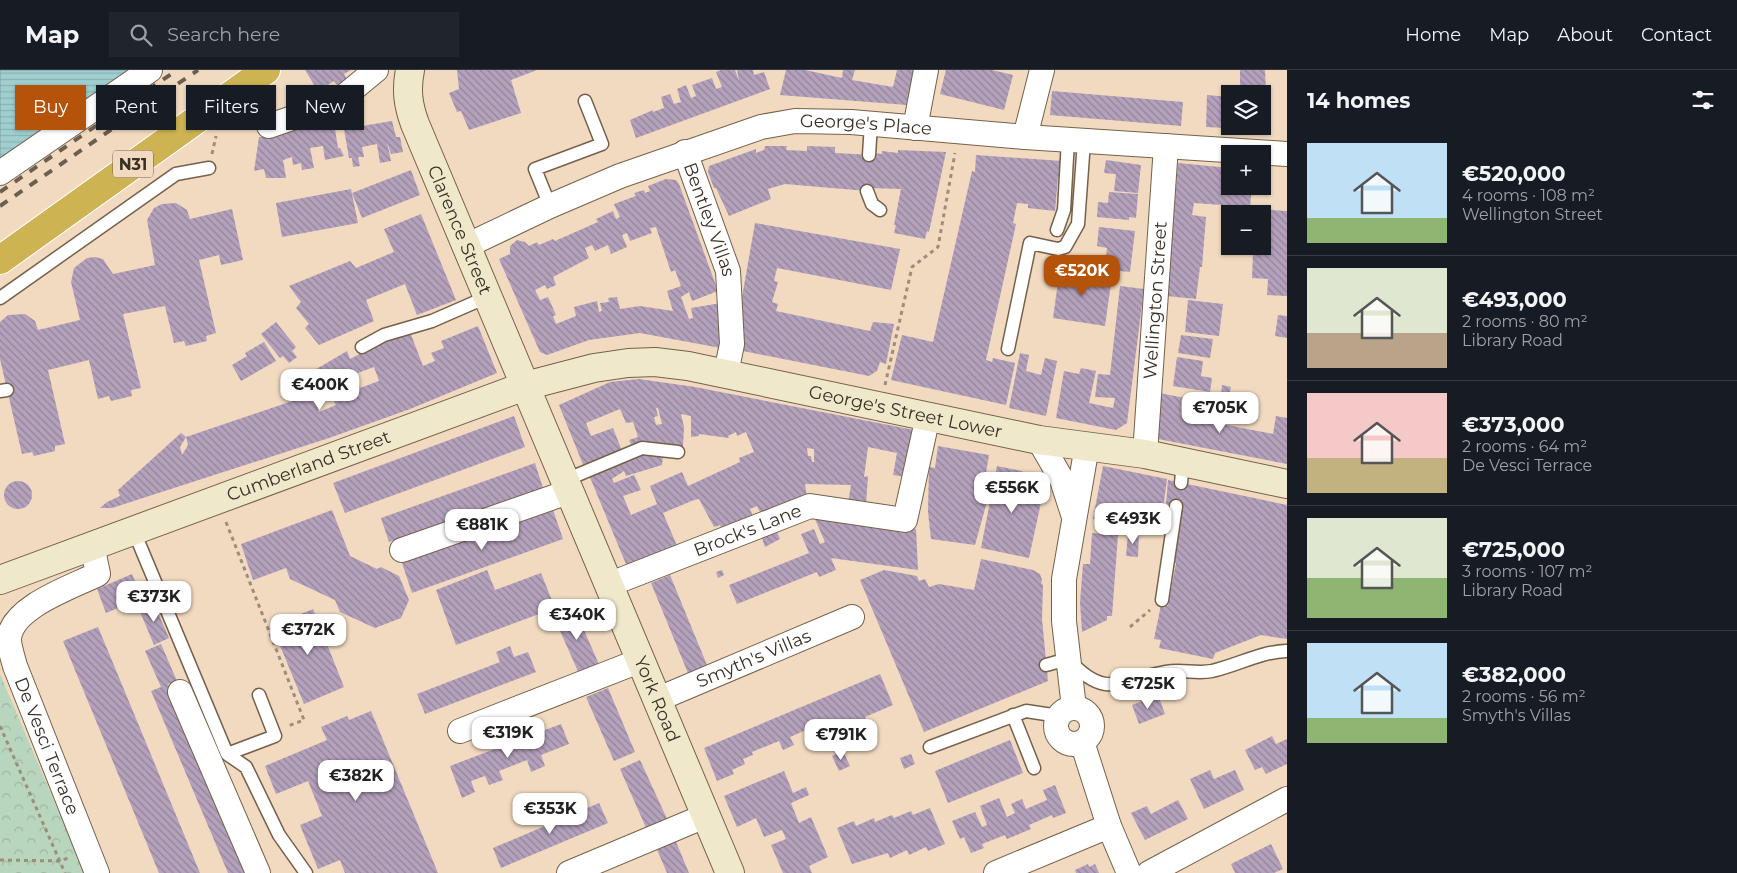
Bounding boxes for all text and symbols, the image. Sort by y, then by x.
search box [109,12,459,57]
text: Map [25,20,79,49]
icon: search [127,21,155,49]
text: Search here [167,23,280,46]
text: Home [1405,24,1461,46]
text: Map [1489,24,1529,46]
text: About [1557,24,1613,46]
text: Contact [1641,24,1712,46]
chip: Buy [15,85,86,130]
chip: Rent [96,85,176,130]
chip: Filters [186,85,276,130]
chip: New [286,85,364,130]
map controls [1221,85,1271,255]
button: layers [1221,85,1271,135]
icon: filters [1689,86,1717,114]
text: 14 homes [1307,88,1411,113]
street label: George's Place [800,110,933,140]
button: + [1221,145,1271,195]
road number: N31 [113,150,153,178]
street label: Bentley Villas [679,159,739,277]
text: €520,000 [1462,161,1566,186]
street label: Clarence Street [423,162,497,298]
icon: home [1347,163,1407,223]
text: 4 rooms · 108 m² [1462,186,1595,205]
button: − [1221,205,1271,255]
text: Wellington Street [1462,205,1603,224]
street label: Wellington Street [1139,221,1172,380]
pin: €520K [1047,254,1117,297]
text: €520K [1055,261,1109,280]
text: €493,000 [1462,287,1567,312]
icon: home [1347,288,1407,348]
text: 2 rooms · 80 m² [1462,312,1588,331]
text: Library Road [1462,331,1563,350]
pin: €400K [285,368,355,411]
text: €400K [291,375,349,394]
street label: George's Street Lower [807,381,1004,443]
pin: €705K [1185,392,1255,434]
text: €705K [1193,398,1247,417]
text: €373,000 [1462,412,1565,437]
icon: home [1347,413,1407,473]
street label: Cumberland Street [224,426,394,506]
text: 2 rooms · 64 m² [1462,437,1587,456]
text: De Vesci Terrace [1462,456,1592,475]
pin: €556K [977,472,1047,514]
text: €556K [985,478,1039,497]
street label: Brock's Lane [691,499,805,561]
pin: €493K [1098,502,1168,545]
pin: €881K [447,508,517,551]
text: €493K [1105,509,1161,528]
text: €881K [456,515,508,534]
text: €725,000 [1462,537,1565,562]
icon: home [1347,538,1407,598]
text: 3 rooms · 107 m² [1462,562,1592,581]
pin: €373K [119,580,189,623]
text: Library Road [1462,581,1563,600]
text: €373K [127,587,181,606]
pin: €340K [542,598,612,641]
text: €340K [549,605,605,624]
pin: €372K [273,614,343,656]
text: €372K [281,620,335,639]
street label: Smyth's Villas [693,625,815,693]
street label: York Road [629,653,685,746]
text: €382,000 [1462,662,1566,687]
icon: home [1347,663,1407,723]
pin: €725K [1113,668,1183,710]
street label: De Vesci Terrace [10,674,84,818]
text: €725K [1121,674,1175,693]
text: 2 rooms · 56 m² [1462,687,1586,706]
text: Smyth's Villas [1462,706,1571,725]
pin: €319K [473,716,543,759]
pin: €791K [806,718,876,761]
text: €319K [483,723,533,742]
text: €791K [815,725,867,744]
pin: €382K [321,760,391,802]
text: €382K [329,766,383,785]
pin: €353K [515,792,585,835]
text: €353K [523,799,577,818]

